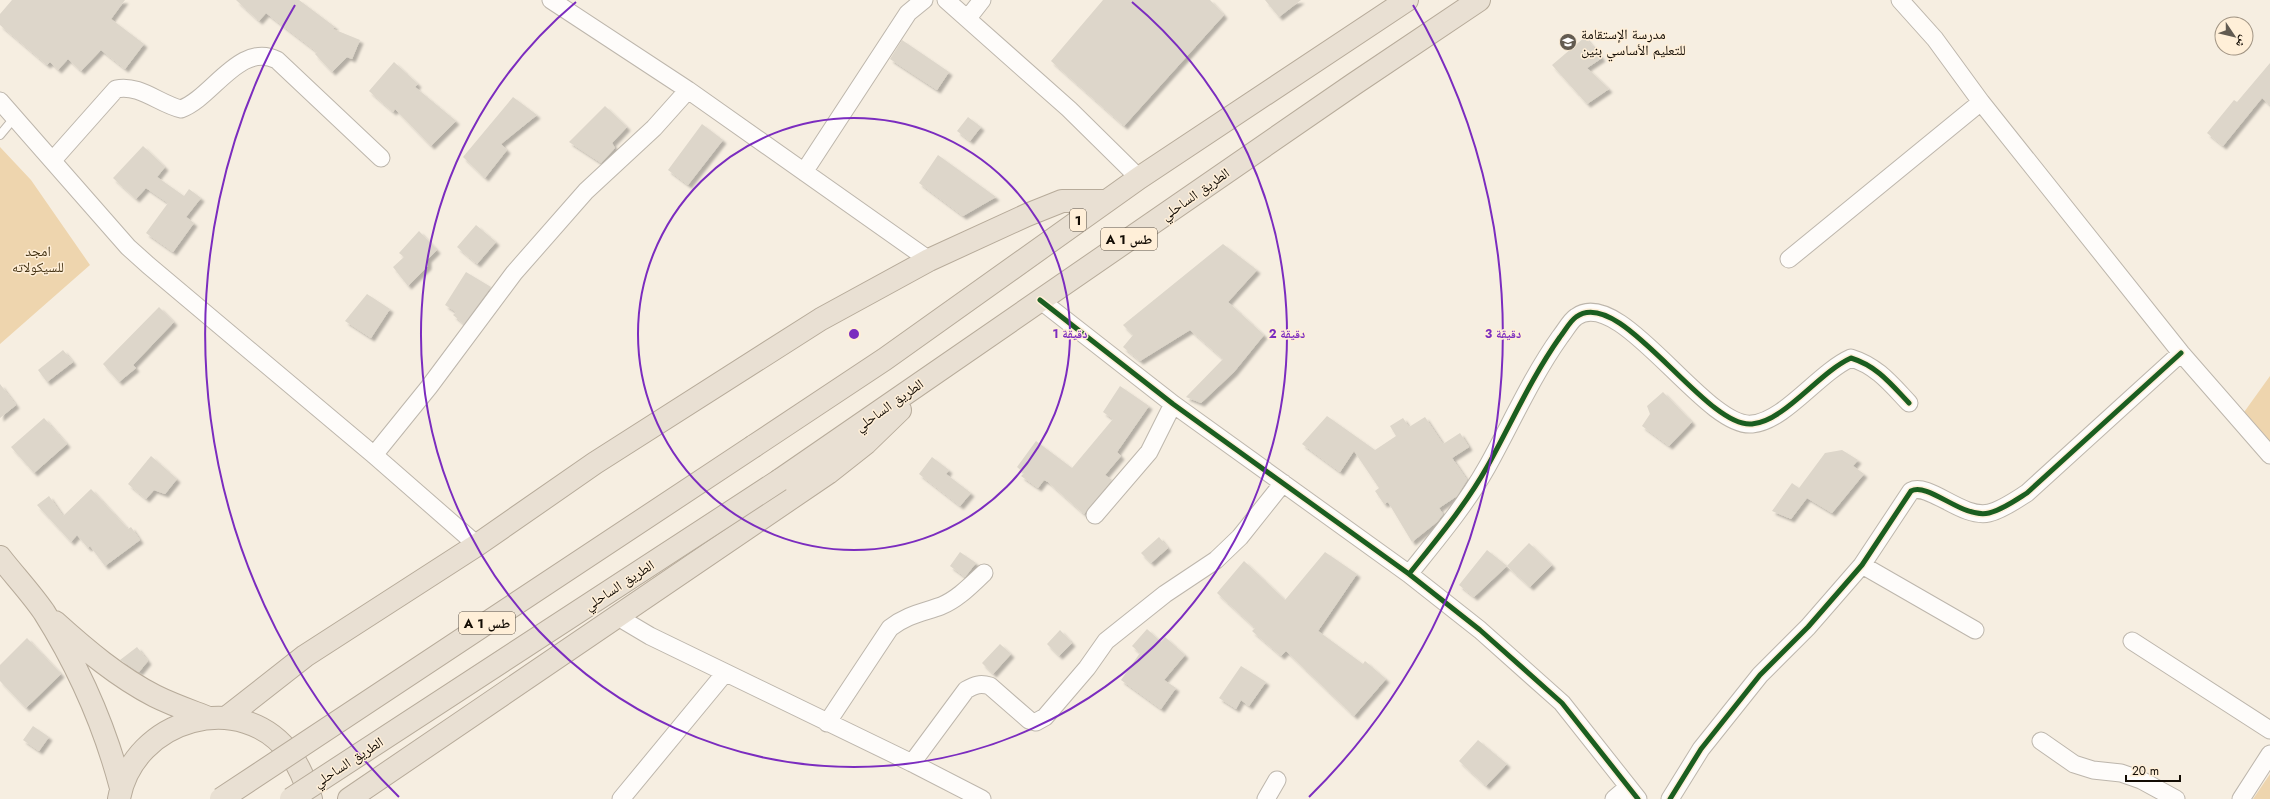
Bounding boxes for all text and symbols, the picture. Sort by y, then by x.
north arrow [2214,16,2254,56]
place label: مدرسة اﻹستقامة للتعليم اﻷساسي بنين [1581,24,1686,62]
school or university icon: مدرسة اﻹستقامة للتعليم اﻷساسي بنين [1558,32,1578,52]
text: ش [2232,32,2252,51]
street label: الطريق الساحلي [1157,163,1234,226]
road number: 1 [1070,209,1086,231]
road number: A 1 طس [1101,228,1157,250]
park label: امجد للسيكولاته [12,241,64,277]
text: 1 دقيقة [1053,325,1087,343]
text: 2 دقيقة [1269,325,1305,343]
text: 3 دقيقة [1485,325,1521,343]
centre of rings [847,327,861,341]
street label: الطريق الساحلي [851,374,928,437]
street label: الطريق الساحلي [580,555,659,616]
road number: A 1 طس [459,612,515,634]
street label: الطريق الساحلي [309,732,388,793]
scale bar [2126,757,2180,783]
text: 20 m [2132,762,2159,780]

